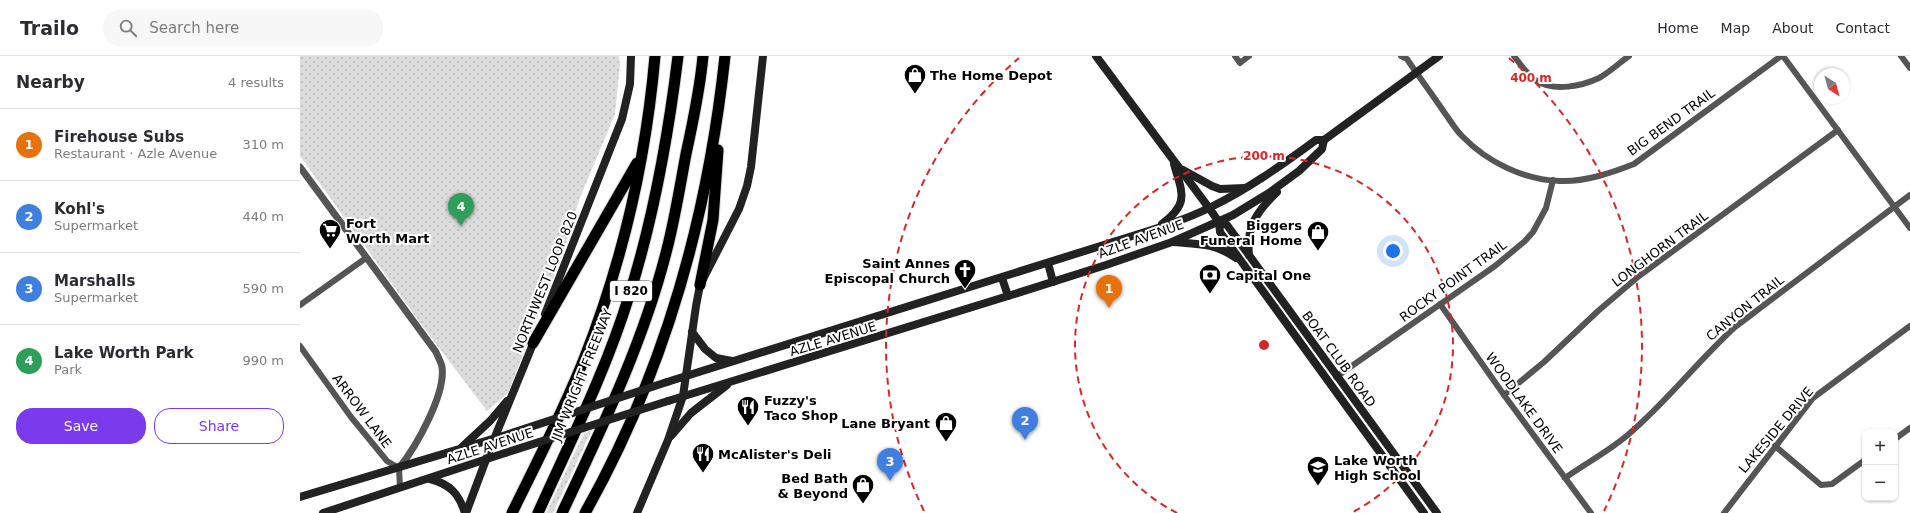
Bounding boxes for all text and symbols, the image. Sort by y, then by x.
search box [103,10,383,46]
text: Trailo [20,17,79,39]
icon: search [117,17,139,39]
text: Search here [149,19,239,37]
text: Home [1657,20,1699,36]
text: Map [1721,20,1750,36]
text: About [1772,20,1814,36]
text: Contact [1836,20,1890,36]
shop icon: The Home Depot [902,62,928,95]
place label: The Home Depot [930,68,1052,83]
north arrow [1814,68,1850,104]
text: 400 m [1510,71,1552,85]
text: Nearby [16,72,85,92]
text: 4 results [228,75,284,90]
street label: BIG BEND TRAIL [1624,85,1718,159]
text: Firehouse Subs [54,128,184,146]
text: 1 [24,137,34,152]
text: 310 m [242,137,284,152]
text: Restaurant · Azle Avenue [54,146,217,161]
text: 200 m [1243,149,1285,163]
pin: 4 [448,193,474,226]
text: Kohl's [54,200,105,218]
street label: LONGHORN TRAIL [1609,208,1711,290]
text: 2 [24,209,34,224]
text: 440 m [242,209,284,224]
street label: NORTHWEST LOOP 820 [510,209,580,355]
place label: Fort Worth Mart [346,216,430,246]
supermarket icon: Fort Worth Mart [317,217,343,250]
street label: AZLE AVENUE [1096,217,1186,261]
text: Supermarket [54,218,138,233]
place label: Biggers Funeral Home [1200,218,1302,248]
shop icon: Biggers Funeral Home [1305,219,1331,252]
street label: ROCKY POINT TRAIL [1397,237,1510,325]
your location [1383,241,1403,261]
place label: Saint Annes Episcopal Church [825,256,950,286]
church icon: Saint Annes Episcopal Church [952,257,978,290]
bank icon: Capital One [1197,262,1223,295]
place label: Capital One [1226,268,1311,283]
text: Marshalls [54,272,135,290]
street label: CANYON TRAIL [1703,272,1787,344]
pin: 1 [1096,275,1122,308]
text: 3 [24,281,34,296]
text: 590 m [242,281,284,296]
road number: I 820 [610,281,652,301]
text: Supermarket [54,290,138,305]
street label: JIM WRIGHT FREEWAY [548,307,615,444]
street label: BOAT CLUB ROAD [1299,308,1379,410]
street label: AZLE AVENUE [788,319,878,359]
centre of rings [1257,338,1271,352]
text: Lake Worth Park [54,344,194,362]
street label: WOODLAKE DRIVE [1482,350,1566,456]
text: 4 [24,353,34,368]
text: 990 m [242,353,284,368]
text: Park [54,362,82,377]
street label: ARROW LANE [329,371,395,451]
street label: LAKESIDE DRIVE [1736,384,1816,476]
place label: Fuzzy's Taco Shop [764,393,838,423]
restaurant icon: Fuzzy's Taco Shop [735,394,761,427]
pin: 2 [1012,407,1038,440]
button: Save [16,408,146,444]
button: Share [154,408,284,444]
shop icon: Lane Bryant [933,410,959,443]
place label: Lane Bryant [841,416,930,431]
street label: AZLE AVENUE [445,425,535,467]
map controls [1862,429,1898,501]
button: + [1862,429,1898,465]
restaurant icon: McAlister's Deli [690,441,716,474]
place label: McAlister's Deli [718,447,832,462]
pin: 3 [877,448,903,481]
place label: Lake Worth High School [1334,453,1421,483]
school or university icon: Lake Worth High School [1305,454,1331,487]
button: − [1862,465,1898,501]
place label: Bed Bath & Beyond [777,471,848,501]
shop icon: Bed Bath & Beyond [850,472,876,505]

